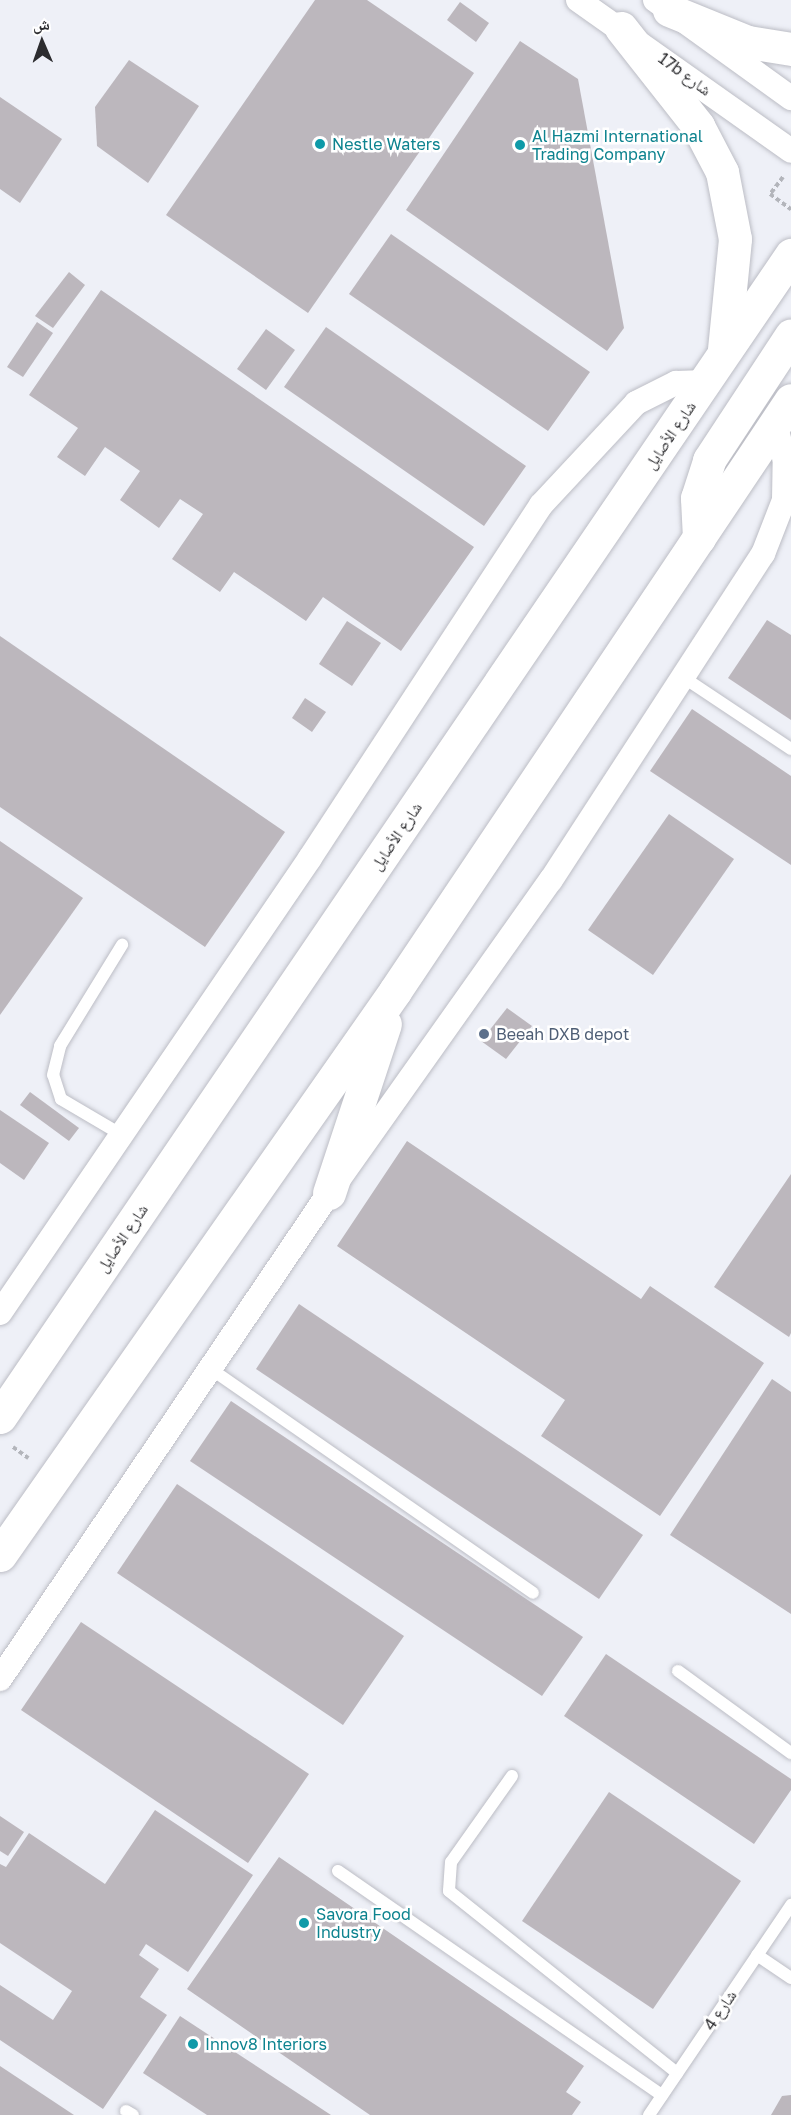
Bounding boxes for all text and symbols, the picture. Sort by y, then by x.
north arrow [12,12,72,72]
text: ش [33,14,50,34]
street label: 17b شارع [655,48,715,100]
place label: Al Hazmi International Trading Company [532,126,703,164]
place label: Nestle Waters [332,134,441,154]
marker: Nestle Waters [313,137,327,151]
marker: Al Hazmi International Trading Company [513,138,527,152]
street label: شارع الأصايل [640,397,700,473]
street label: شارع الأصايل [366,798,426,874]
place label: Beeah DXB depot [496,1024,629,1044]
marker: Beeah DXB depot [477,1027,491,1041]
street label: شارع الأصايل [92,1200,152,1276]
place label: Savora Food Industry [316,1904,411,1942]
marker: Savora Food Industry [297,1916,311,1930]
street label: شارع 4 [700,1986,740,2034]
place label: Innov8 Interiors [205,2034,327,2054]
marker: Innov8 Interiors [186,2037,200,2051]

